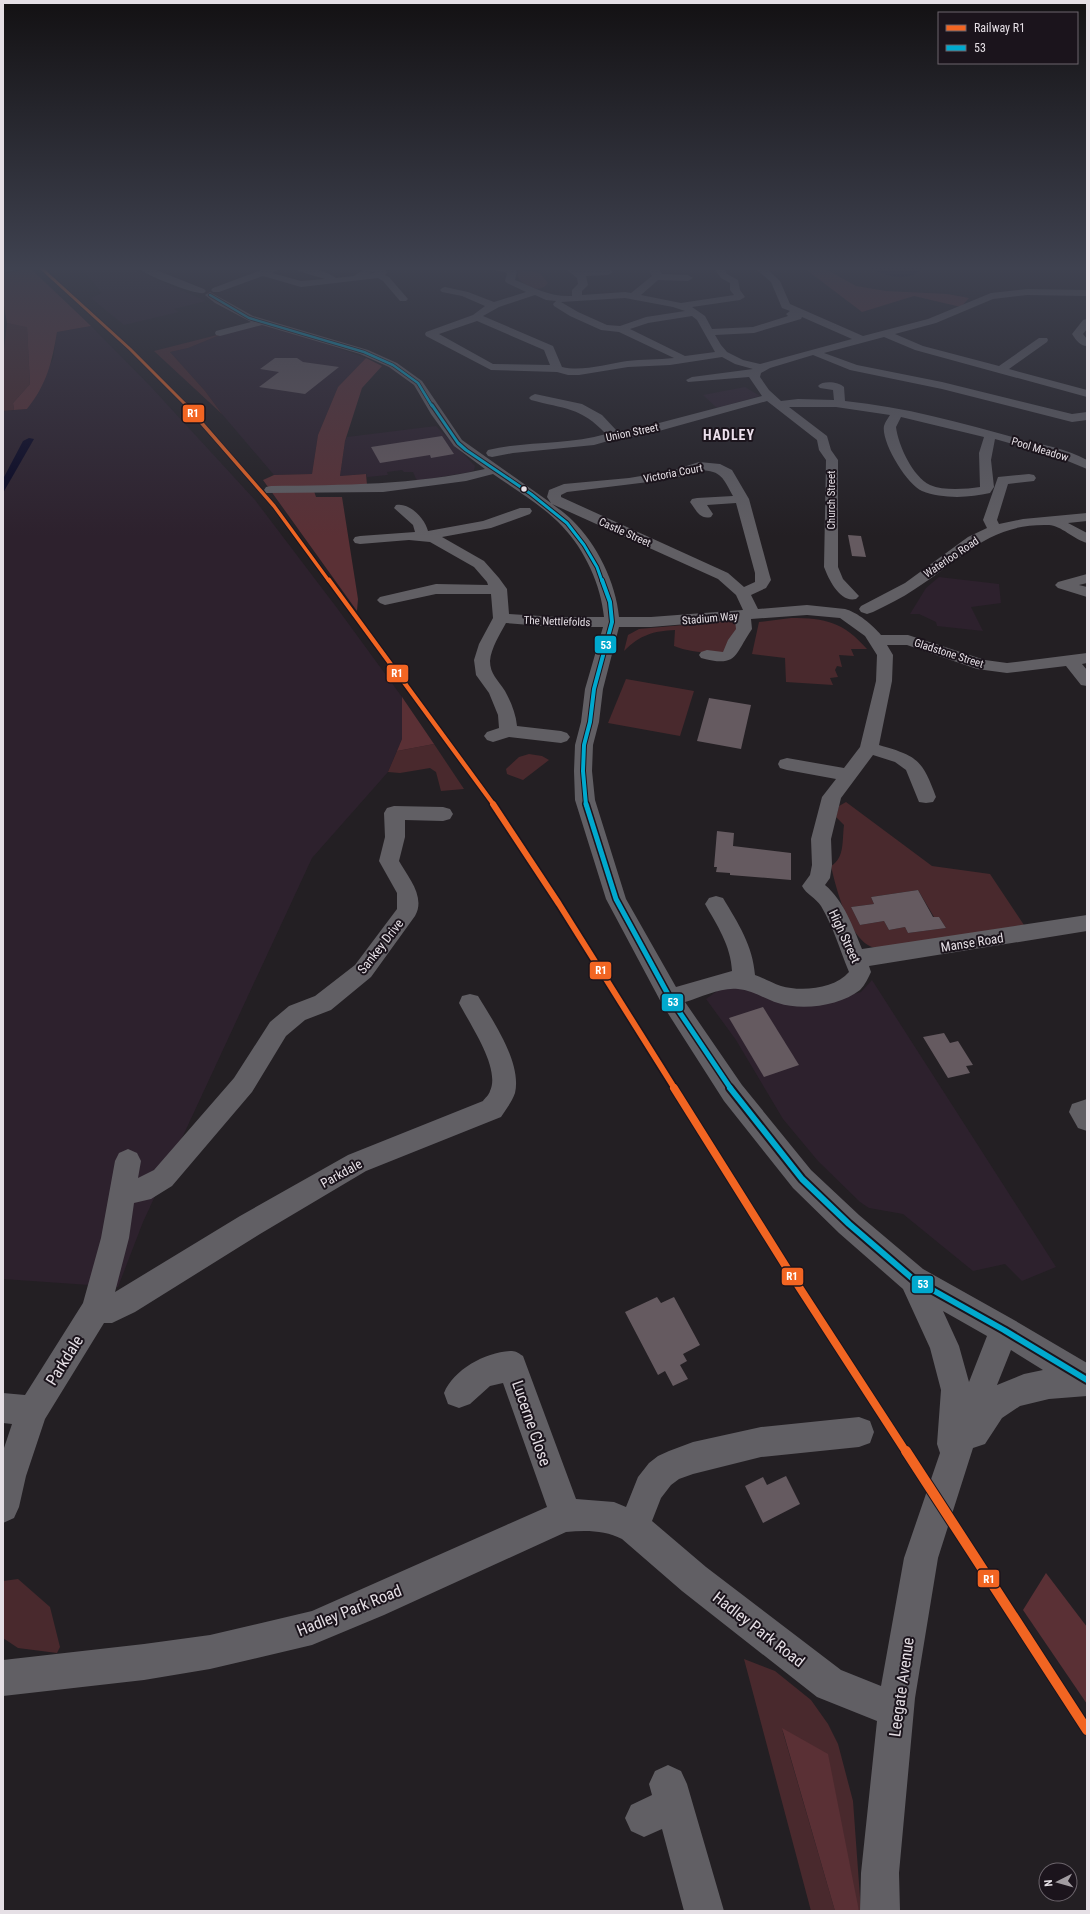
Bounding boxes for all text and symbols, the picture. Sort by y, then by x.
legend [938,12,1078,64]
text: Railway R1 [974,21,1025,35]
text: 53 [974,41,986,55]
line badge: R1 [182,404,205,423]
text: R1 [187,407,199,420]
street label: Union Street [605,421,659,444]
district label: HADLEY [703,427,755,443]
street label: Pool Meadow [1010,435,1070,464]
street label: Victoria Court [642,461,704,486]
street label: Church Street [825,471,838,529]
unlabelled marker [519,484,529,494]
street label: Castle Street [597,515,653,550]
street label: Waterloo Road [921,534,981,581]
street label: Stadium Way [681,610,739,627]
street label: The Nettlefolds [523,614,591,629]
line badge: 53 [594,635,617,654]
street label: Gladstone Street [912,636,985,671]
text: 53 [600,639,612,652]
line badge: R1 [386,664,409,683]
text: R1 [391,667,403,680]
street label: High Street [826,907,863,965]
street label: Sankey Drive [354,916,406,977]
street label: Manse Road [940,930,1005,955]
line badge: R1 [589,961,612,980]
text: R1 [595,964,607,977]
line badge: 53 [661,993,684,1012]
text: 53 [667,996,679,1009]
street label: Parkdale [318,1156,364,1191]
line badge: R1 [781,1267,804,1286]
text: R1 [786,1270,798,1283]
line badge: 53 [911,1275,934,1294]
text: 53 [917,1278,929,1291]
street label: Parkdale [42,1332,87,1389]
street label: Lucerne Close [508,1378,555,1468]
line badge: R1 [977,1569,1000,1588]
text: R1 [983,1573,995,1586]
street label: Hadley Park Road [294,1581,404,1640]
street label: Hadley Park Road [709,1588,808,1671]
street label: Leegate Avenue [885,1636,918,1738]
north arrow [1038,1862,1078,1902]
text: N [1042,1879,1055,1887]

